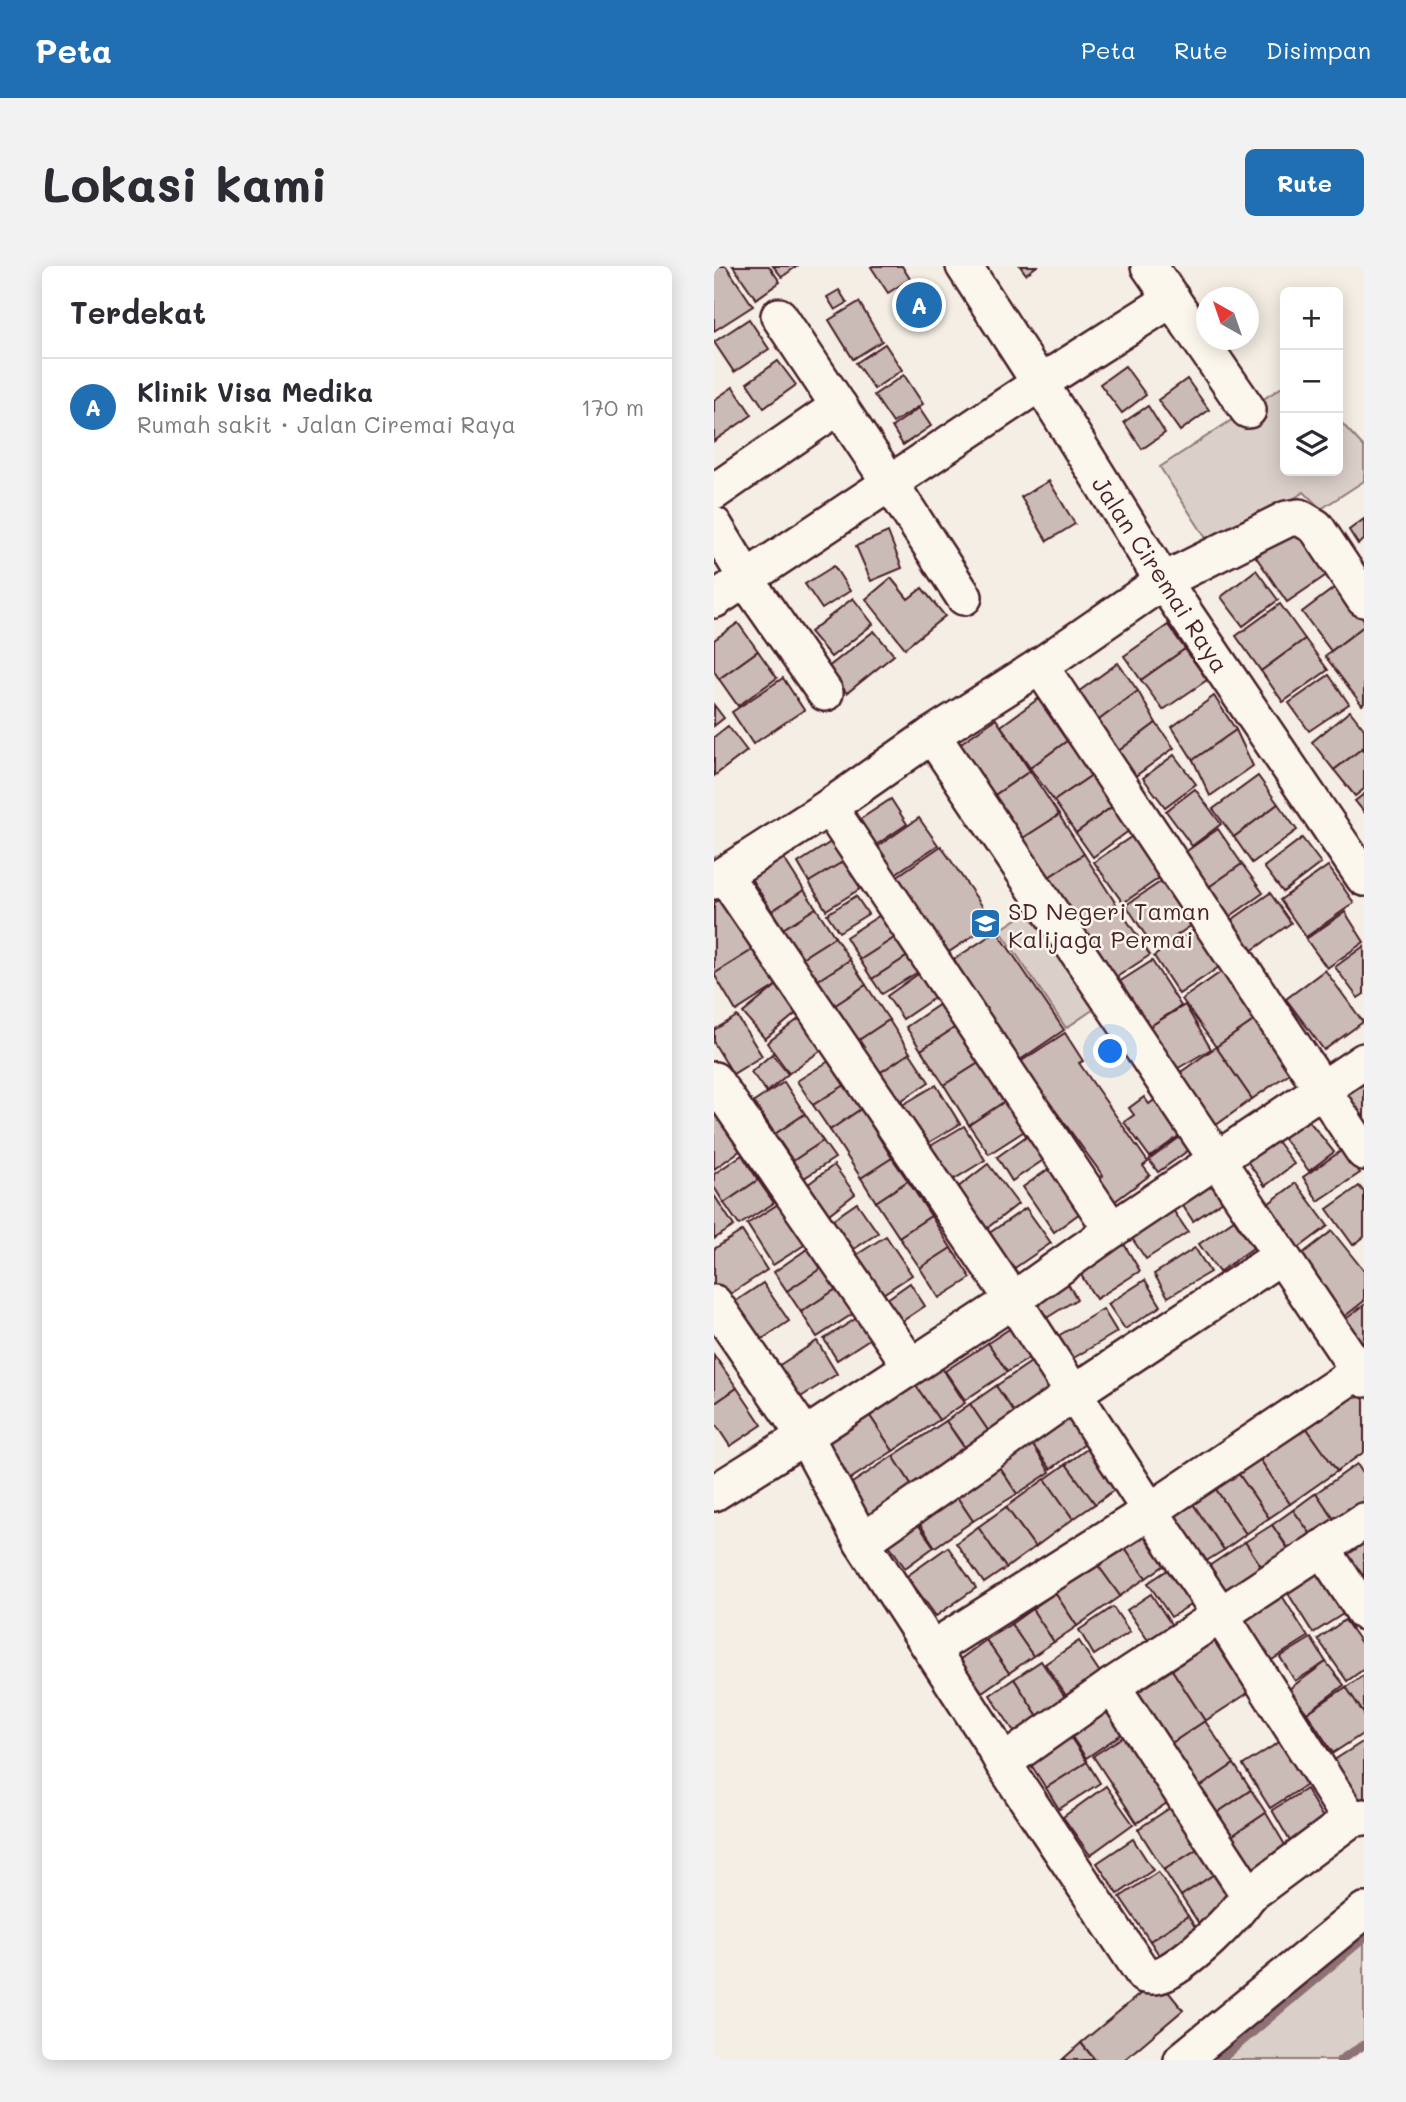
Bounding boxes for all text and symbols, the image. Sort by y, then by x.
text: Peta [35,28,112,71]
text: Peta [1081,34,1136,65]
text: Rute [1174,34,1228,65]
text: Disimpan [1266,34,1371,65]
button: Rute [1245,149,1364,216]
text: Lokasi kami [42,151,328,214]
pin: A [896,279,942,331]
north arrow [1196,287,1259,350]
map controls [1280,287,1343,476]
button: + [1280,287,1343,350]
text: Terdekat [70,292,206,332]
button: − [1280,350,1343,413]
text: Klinik Visa Medika [137,375,373,409]
text: A [85,392,101,422]
text: 170 m [581,392,644,422]
text: Rumah sakit · Jalan Ciremai Raya [137,409,516,439]
button: layers [1280,413,1343,476]
street label: Jalan Ciremai Raya [1086,470,1236,678]
place label: SD Negeri Taman Kalijaga Permai [1008,895,1210,954]
school or university icon: SD Negeri Taman Kalijaga Permai [968,907,1002,941]
your location [1093,1034,1127,1068]

